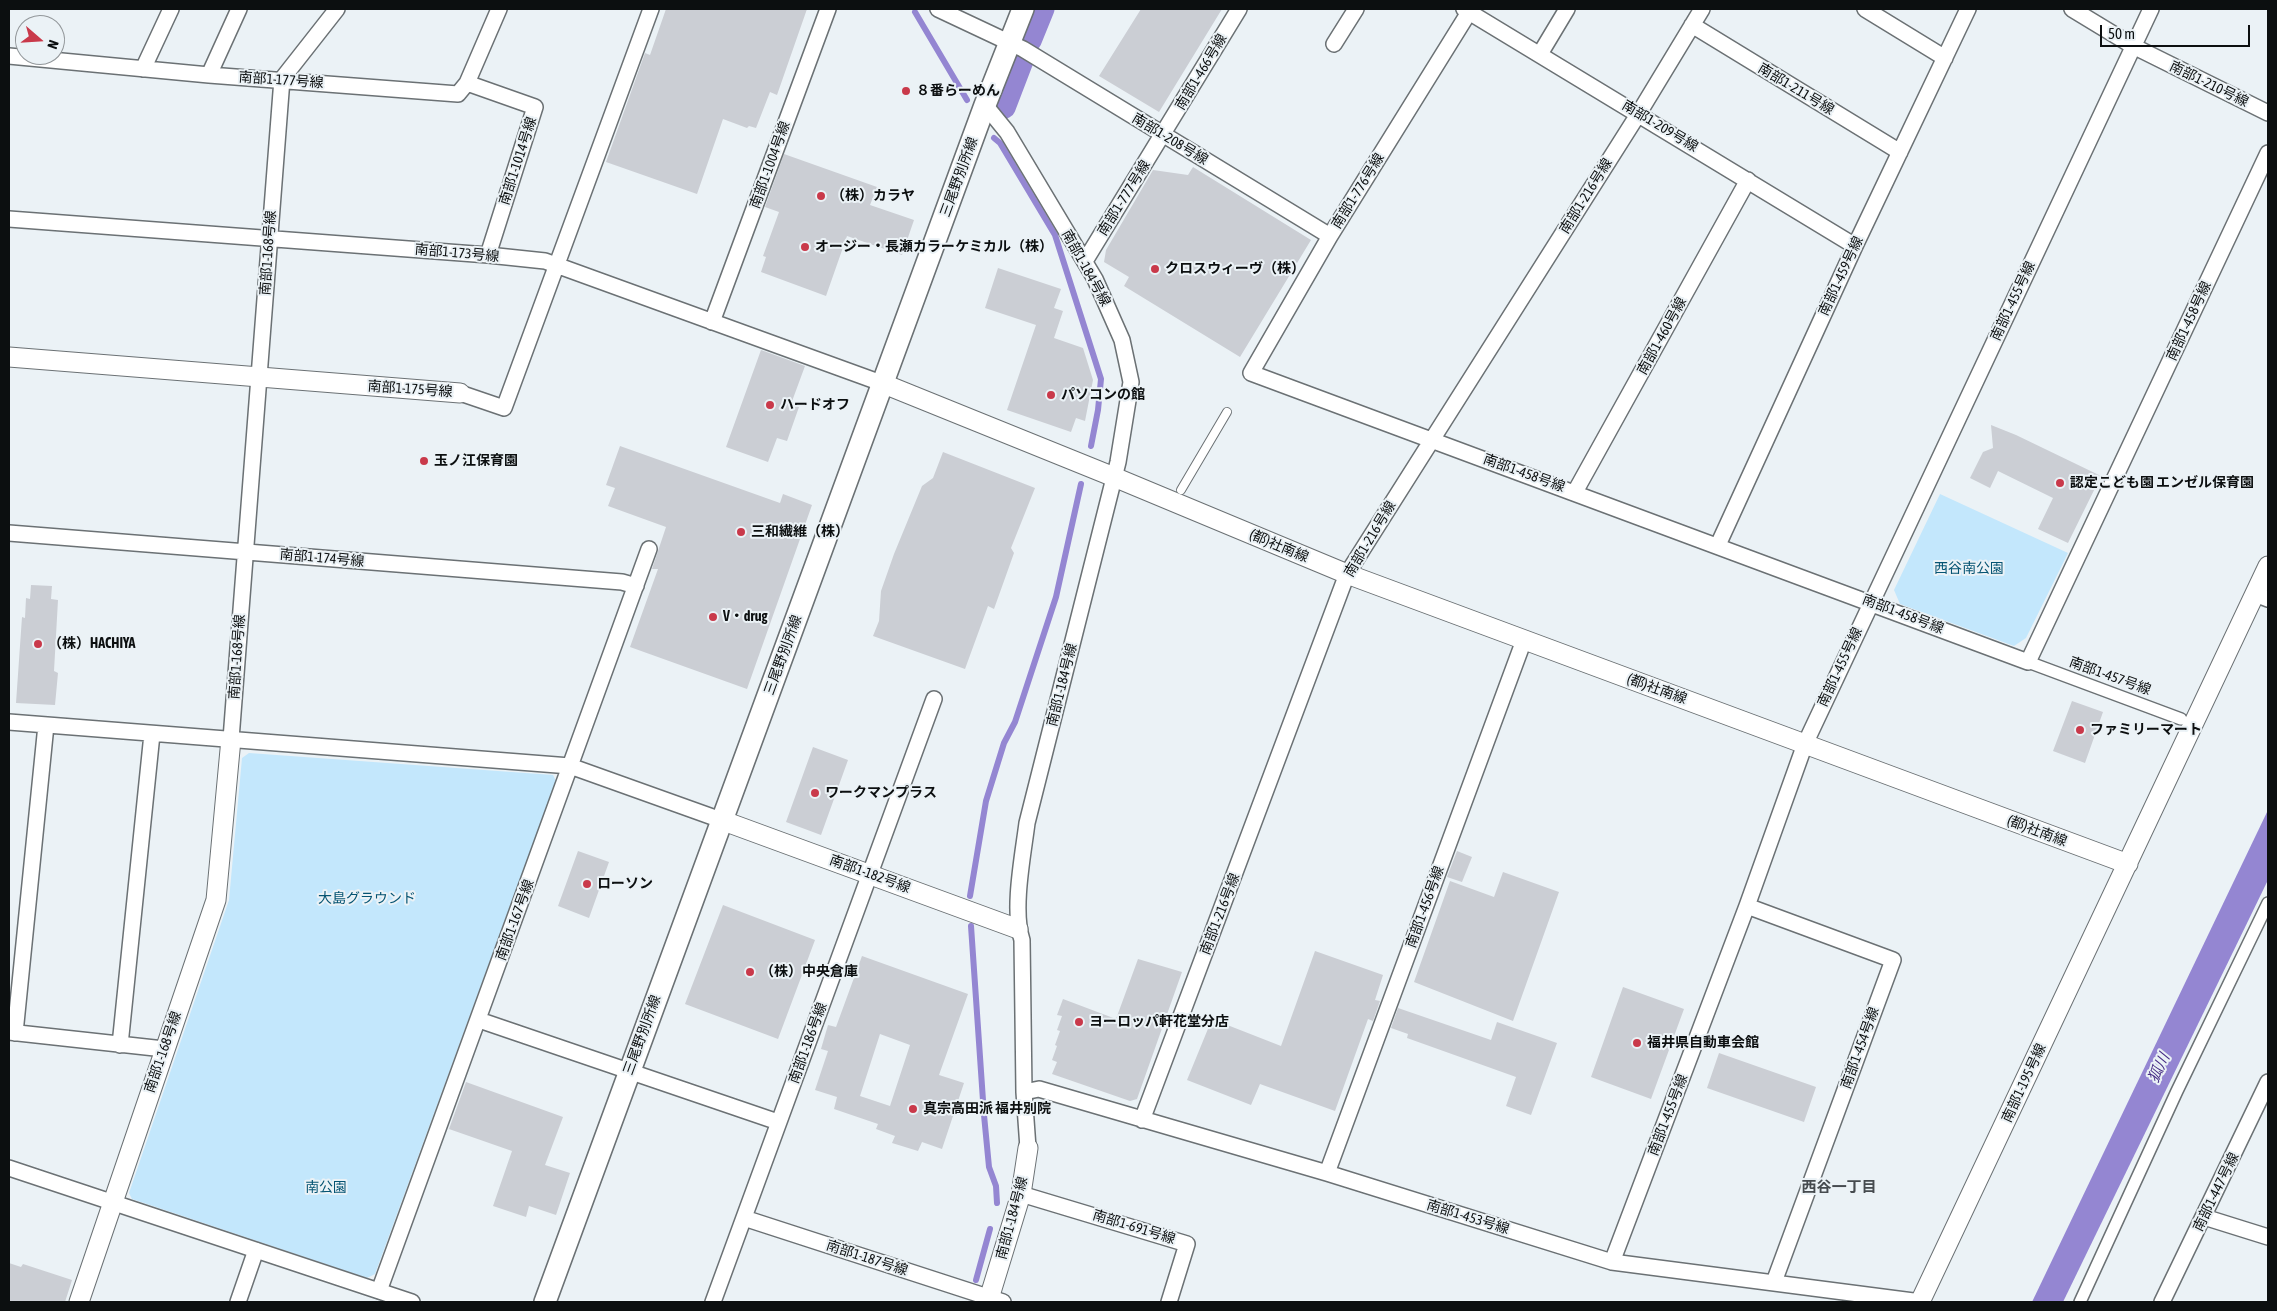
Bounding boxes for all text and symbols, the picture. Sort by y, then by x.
north arrow [15,15,65,65]
scale bar [2102,15,2252,47]
text: 50 m [2108,25,2135,42]
street label: 南部1-466号線 [1172,31,1230,113]
text: N [44,38,62,51]
street label: 南部1-210号線 [2167,58,2251,110]
street label: 南部1-211号線 [1755,60,1837,118]
street label: 南部1-177号線 [238,69,324,91]
place label: ８番らーめん [916,83,1000,99]
marker: ８番らーめん [900,85,912,97]
street label: 南部1-209号線 [1619,97,1701,155]
street label: 南部1-208号線 [1129,110,1211,168]
street label: 南部1-1014号線 [496,115,540,207]
street label: 南部1-1004号線 [746,119,794,211]
street label: 三尾野別所線 [937,135,981,219]
street label: 南部1-776号線 [1328,150,1388,232]
street label: 南部1-216号線 [1556,155,1616,237]
street label: 南部1-777号線 [1094,157,1154,239]
place label: （株）カラヤ [831,188,915,204]
marker: （株）カラヤ [815,190,827,202]
street label: 南部1-168号線 [257,210,279,296]
street label: 南部1-184号線 [1058,227,1114,309]
street label: 南部1-459号線 [1815,234,1867,318]
place label: オージー・長瀬カラーケミカル（株） [815,239,1053,255]
street label: 南部1-173号線 [414,241,500,265]
marker: オージー・長瀬カラーケミカル（株） [799,241,811,253]
street label: 南部1-455号線 [1987,259,2039,343]
place label: クロスウィーヴ（株） [1165,261,1305,277]
marker: クロスウィーヴ（株） [1149,263,1161,275]
street label: 南部1-458号線 [2163,279,2215,363]
street label: 南部1-460号線 [1634,294,1690,378]
street label: 南部1-175号線 [367,378,453,400]
place label: パソコンの館 [1061,387,1145,403]
marker: パソコンの館 [1045,389,1057,401]
place label: ハードオフ [780,397,850,413]
marker: ハードオフ [764,399,776,411]
street label: 南部1-458号線 [1481,450,1567,496]
place label: 玉ノ江保育園 [434,453,518,469]
marker: 玉ノ江保育園 [418,455,430,467]
place label: 認定こども園 エンゼル保育園 [2070,475,2254,491]
marker: 認定こども園 エンゼル保育園 [2054,477,2066,489]
street label: 南部1-216号線 [1341,498,1399,580]
place label: 三和繊維（株） [751,524,849,540]
marker: 三和繊維（株） [735,526,747,538]
street label: (都)社南線 [1247,526,1311,566]
street label: 南部1-174号線 [279,546,365,570]
park label: 西谷南公園 [1934,561,2004,577]
street label: 南部1-458号線 [1860,591,1946,637]
place label: V・drug [723,609,767,625]
marker: V・drug [707,611,719,623]
street label: 三尾野別所線 [761,613,805,697]
street label: 南部1-168号線 [226,614,248,700]
street label: 南部1-455号線 [1814,625,1866,709]
place label: （株）HACHIYA [48,636,135,652]
marker: （株）HACHIYA [32,638,44,650]
street label: 南部1-184号線 [1044,642,1080,728]
street label: 南部1-457号線 [2067,653,2153,699]
street label: (都)社南線 [1625,670,1689,708]
place label: ファミリーマート [2090,722,2202,738]
marker: ファミリーマート [2074,724,2086,736]
place label: ワークマンプラス [825,785,937,801]
marker: ワークマンプラス [809,787,821,799]
street label: (都)社南線 [2005,812,2069,850]
street label: 南部1-182号線 [827,852,913,896]
street label: 南部1-456号線 [1402,864,1448,950]
street label: 南部1-216号線 [1197,871,1243,957]
place label: ローソン [597,876,653,892]
street label: 南部1-167号線 [493,877,537,963]
marker: ローソン [581,878,593,890]
park label: 大島グラウンド [318,891,416,907]
place label: （株）中央倉庫 [760,964,858,980]
marker: （株）中央倉庫 [744,966,756,978]
street label: 三尾野別所線 [620,993,664,1077]
street label: 南部1-186号線 [786,1000,830,1086]
street label: 南部1-454号線 [1837,1005,1883,1091]
street label: 南部1-168号線 [141,1009,185,1095]
place label: ヨーロッパ軒花堂分店 [1089,1014,1229,1030]
marker: ヨーロッパ軒花堂分店 [1073,1016,1085,1028]
place label: 福井県自動車会館 [1647,1035,1759,1051]
marker: 福井県自動車会館 [1631,1037,1643,1049]
street label: 南部1-195号線 [1998,1041,2050,1125]
water label: 狐川 [2145,1051,2173,1085]
street label: 南部1-455号線 [1645,1072,1691,1158]
place label: 真宗高田派 福井別院 [923,1101,1051,1117]
marker: 真宗高田派 福井別院 [907,1103,919,1115]
street label: 南部1-447号線 [2190,1150,2242,1234]
street label: 南部1-184号線 [993,1175,1031,1261]
district label: 西谷一丁目 [1802,1178,1876,1196]
park label: 南公園 [305,1180,347,1196]
street label: 南部1-453号線 [1425,1196,1511,1238]
street label: 南部1-691号線 [1091,1206,1177,1248]
street label: 南部1-187号線 [824,1237,910,1279]

